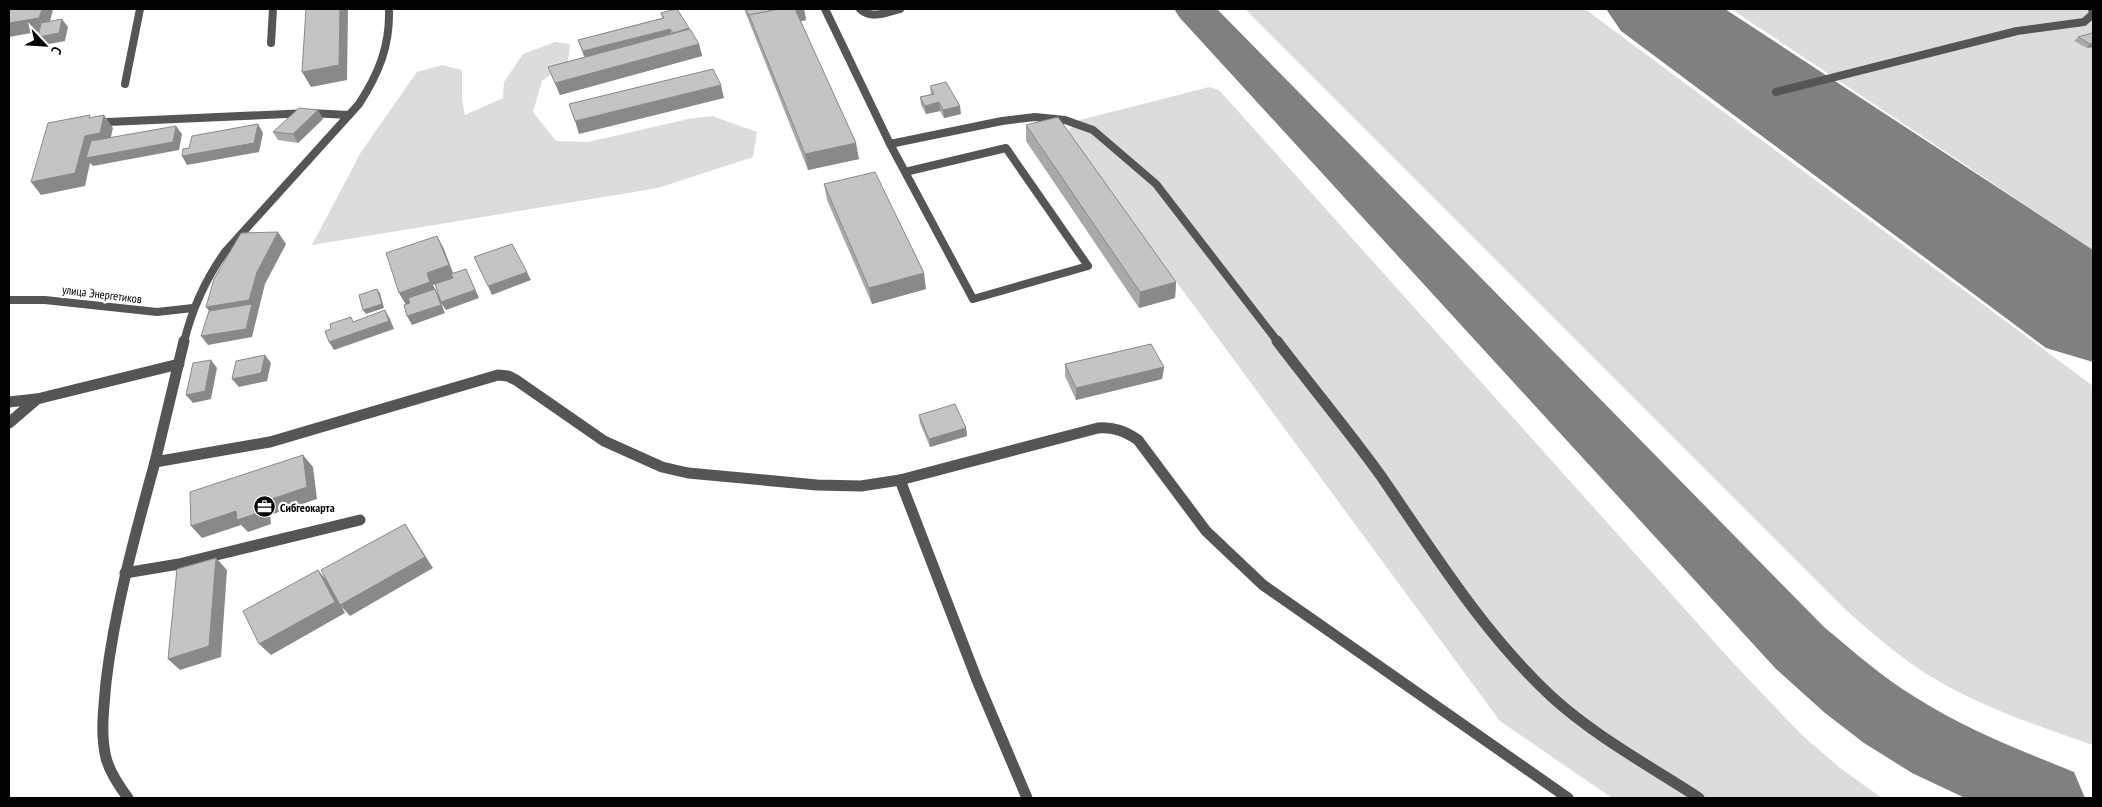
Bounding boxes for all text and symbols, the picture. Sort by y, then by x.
north arrow [20,20,70,70]
text: С [47,44,66,58]
street label: улица Энергетиков [61,282,143,306]
office icon: Сибгеокарта [252,495,276,519]
place label: Сибгеокарта [280,500,335,515]

